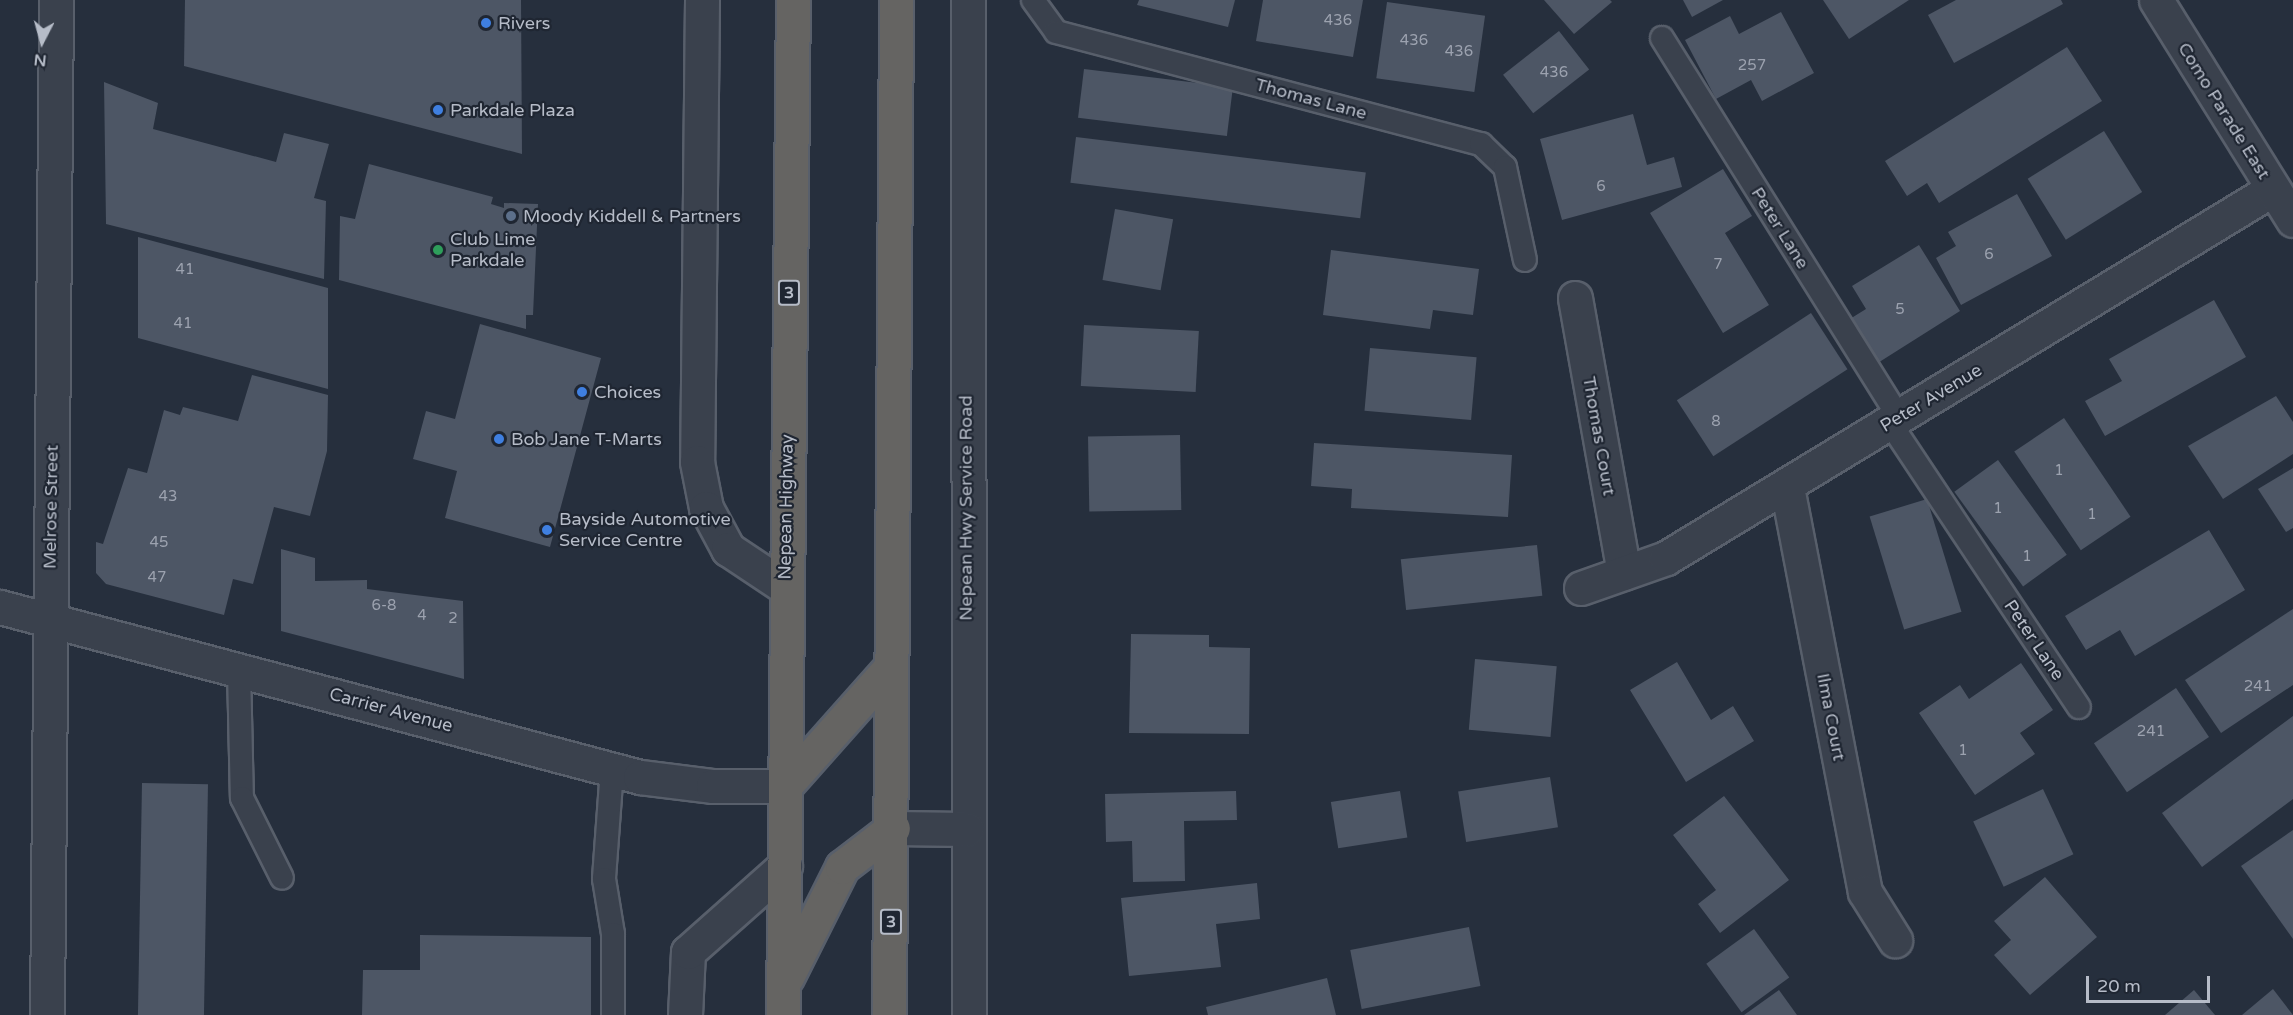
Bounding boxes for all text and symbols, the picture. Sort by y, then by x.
north arrow [12,12,72,72]
place label: Rivers [498,12,550,34]
house number: 436 [1324,12,1352,30]
marker: Rivers [479,16,493,30]
house number: 436 [1400,32,1428,50]
street label: Como Parade East [2173,39,2275,183]
house number: 436 [1445,43,1473,61]
text: N [33,49,48,71]
house number: 257 [1738,57,1766,75]
house number: 436 [1540,64,1568,82]
street label: Thomas Lane [1253,74,1369,124]
place label: Parkdale Plaza [450,99,575,121]
marker: Parkdale Plaza [431,103,445,117]
house number: 6 [1596,178,1606,196]
street label: Peter Lane [1746,183,1814,273]
place label: Moody Kiddell & Partners [523,205,741,227]
marker: Moody Kiddell & Partners [504,209,518,223]
place label: Club Lime Parkdale [450,229,536,272]
marker: Club Lime Parkdale [431,243,445,257]
house number: 6 [1984,246,1994,264]
house number: 7 [1713,256,1723,274]
house number: 41 [176,261,194,279]
road number: 3 [777,280,801,306]
house number: 5 [1895,301,1905,319]
house number: 41 [174,315,192,333]
street label: Peter Avenue [1876,359,1986,437]
street label: Thomas Court [1578,375,1620,497]
place label: Choices [594,381,661,403]
marker: Choices [575,385,589,399]
street label: Nepean Hwy Service Road [955,395,977,621]
house number: 8 [1711,413,1721,431]
place label: Bob Jane T-Marts [511,428,662,450]
marker: Bob Jane T-Marts [492,432,506,446]
street label: Nepean Highway [774,434,798,580]
street label: Melrose Street [39,445,63,569]
house number: 1 [2054,462,2064,480]
house number: 43 [159,488,177,506]
house number: 1 [1993,500,2003,518]
house number: 1 [2087,506,2097,524]
place label: Bayside Automotive Service Centre [559,509,731,552]
marker: Bayside Automotive Service Centre [540,523,554,537]
house number: 45 [150,534,168,552]
house number: 1 [2022,548,2032,566]
house number: 47 [148,569,166,587]
street label: Peter Lane [1999,596,2069,684]
house number: 6-8 [372,597,396,615]
house number: 4 [417,607,427,625]
house number: 2 [448,610,458,628]
street label: Ilma Court [1812,671,1850,763]
house number: 241 [2244,678,2272,696]
street label: Carrier Avenue [327,683,455,737]
house number: 241 [2137,723,2165,741]
house number: 1 [1958,742,1968,760]
road number: 3 [879,909,903,935]
scale bar [2089,964,2214,1002]
text: 20 m [2097,975,2141,997]

